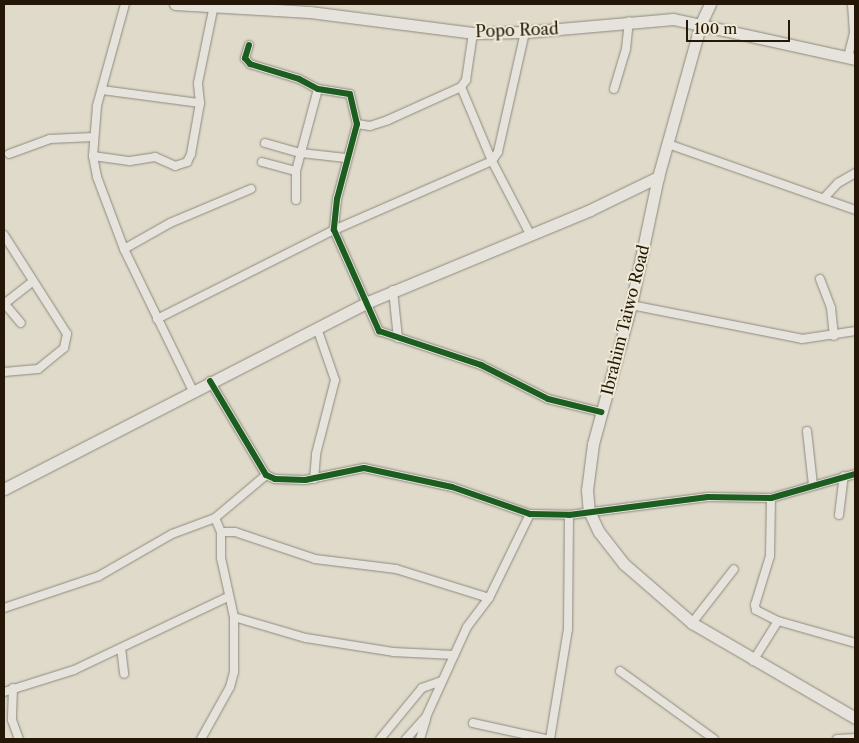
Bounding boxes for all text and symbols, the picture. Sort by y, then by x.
scale bar [689,10,793,42]
street label: Popo Road [475,19,559,41]
text: 100 m [694,19,737,38]
street label: Ibrahim Taiwo Road [597,243,653,397]

